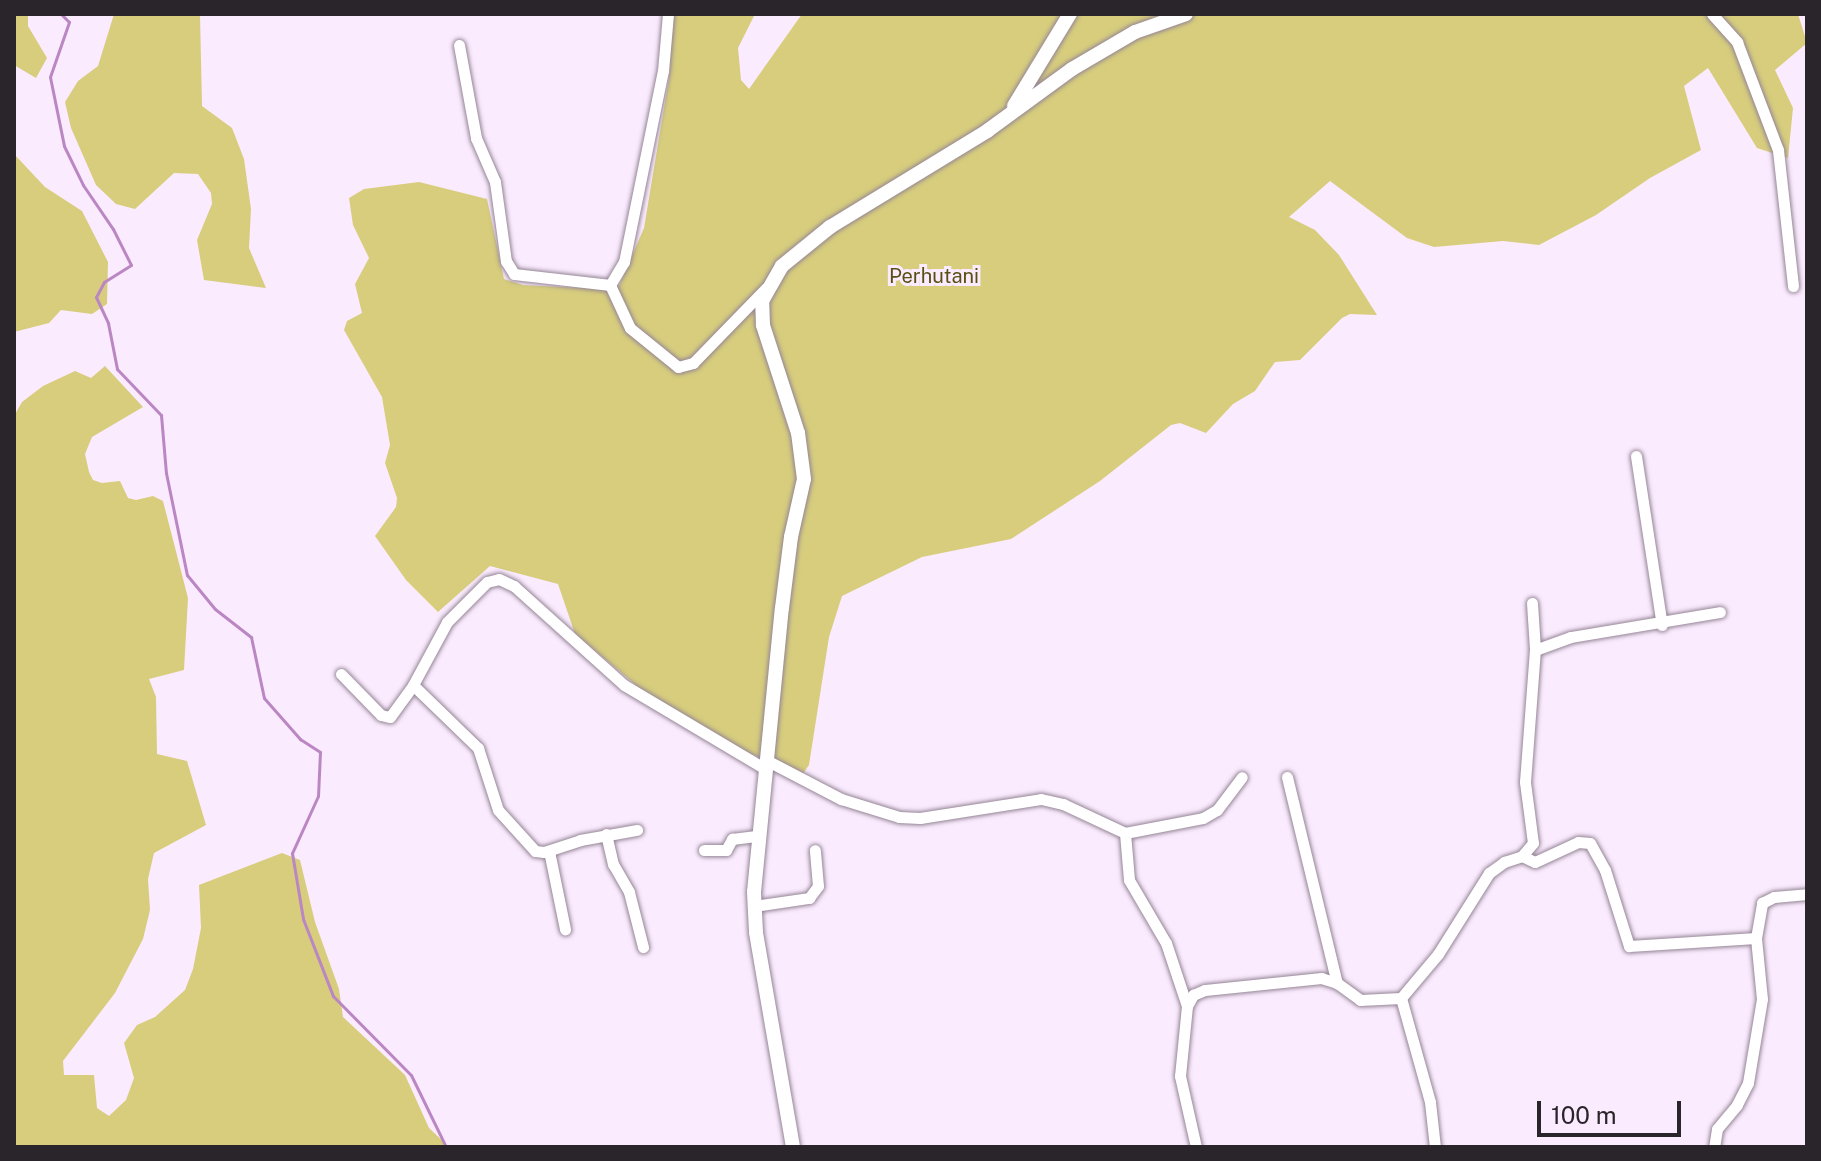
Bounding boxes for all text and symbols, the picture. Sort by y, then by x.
park label: Perhutani [889,264,979,288]
scale bar [1541,1085,1685,1135]
text: 100 m [1551,1101,1617,1129]

